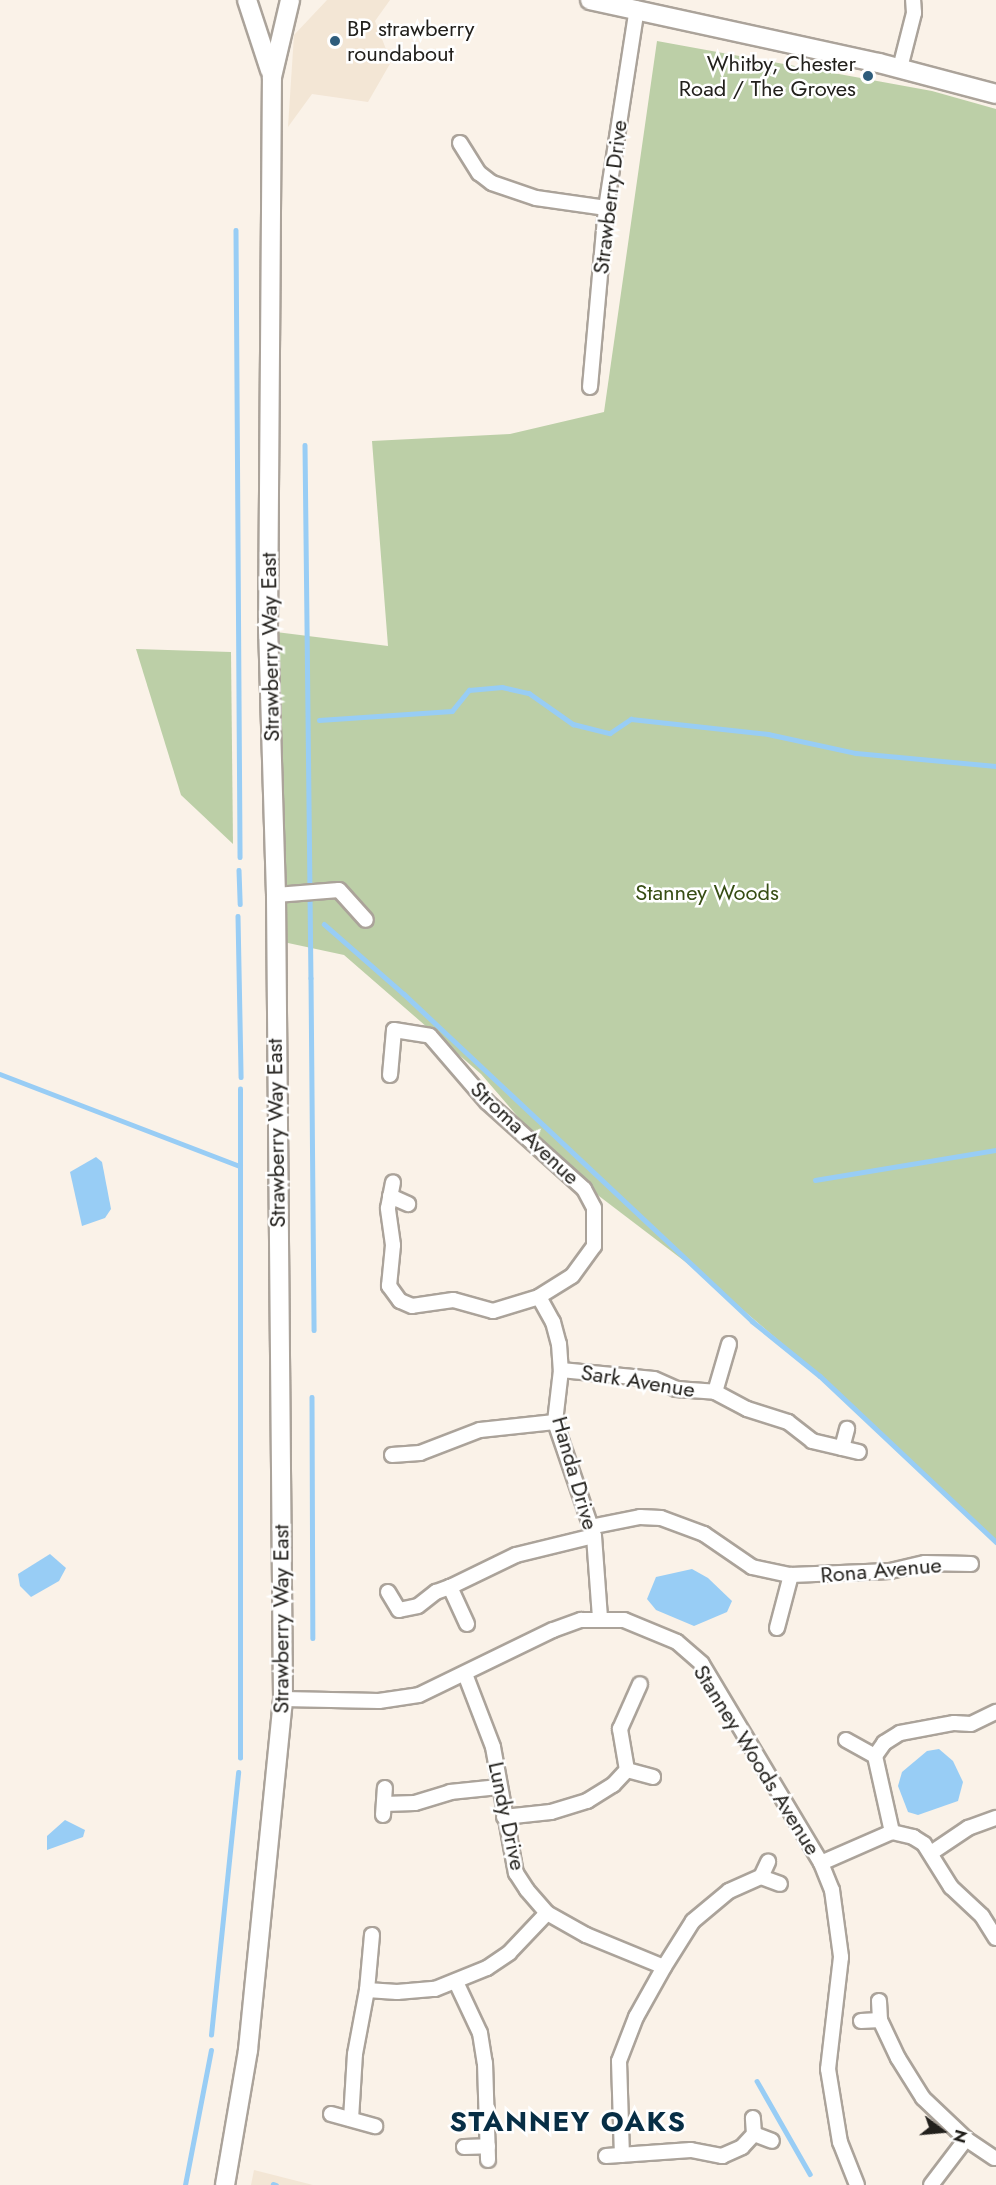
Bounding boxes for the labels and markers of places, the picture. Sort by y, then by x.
place label: BP strawberry roundabout [347,15,474,66]
marker: BP strawberry roundabout [328,34,342,48]
place label: Whitby, Chester Road / The Groves [679,50,856,101]
marker: Whitby, Chester Road / The Groves [861,69,875,83]

